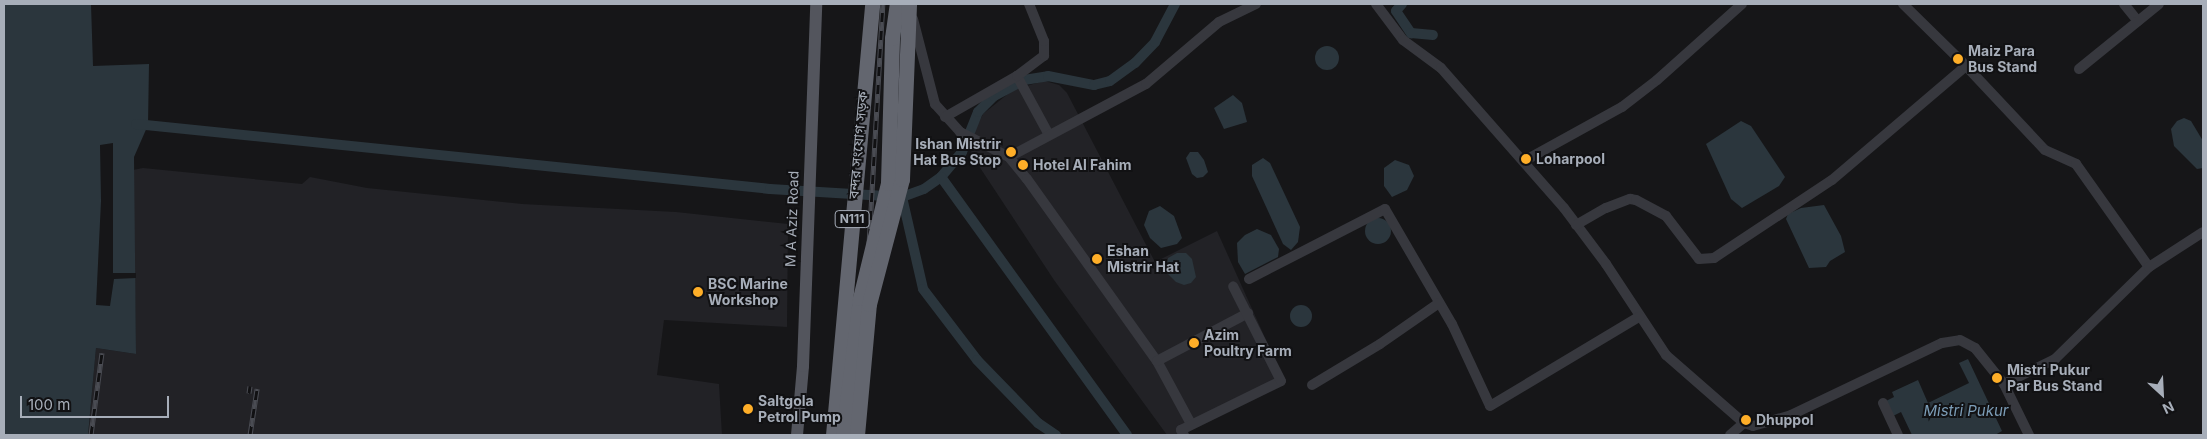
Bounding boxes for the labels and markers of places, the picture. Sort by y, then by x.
place label: Maiz Para Bus Stand [1968,43,2037,75]
marker: Maiz Para Bus Stand [1952,53,1964,65]
place label: Ishan Mistrir Hat Bus Stop [913,136,1001,168]
marker: Ishan Mistrir Hat Bus Stop [1005,146,1017,158]
place label: Loharpool [1536,151,1605,167]
marker: Loharpool [1520,153,1532,165]
place label: Hotel Al Fahim [1033,157,1131,173]
marker: Hotel Al Fahim [1017,159,1029,171]
place label: Eshan Mistrir Hat [1107,243,1179,276]
marker: Eshan Mistrir Hat [1091,253,1103,265]
place label: BSC Marine Workshop [708,276,788,308]
marker: BSC Marine Workshop [692,286,704,298]
place label: Azim Poultry Farm [1204,327,1292,360]
marker: Azim Poultry Farm [1188,337,1200,349]
place label: Mistri Pukur Par Bus Stand [2007,362,2102,394]
marker: Mistri Pukur Par Bus Stand [1991,372,2003,384]
place label: Saltgola Petrol Pump [758,393,841,426]
marker: Saltgola Petrol Pump [742,403,754,415]
place label: Dhuppol [1756,412,1814,428]
marker: Dhuppol [1740,414,1752,426]

